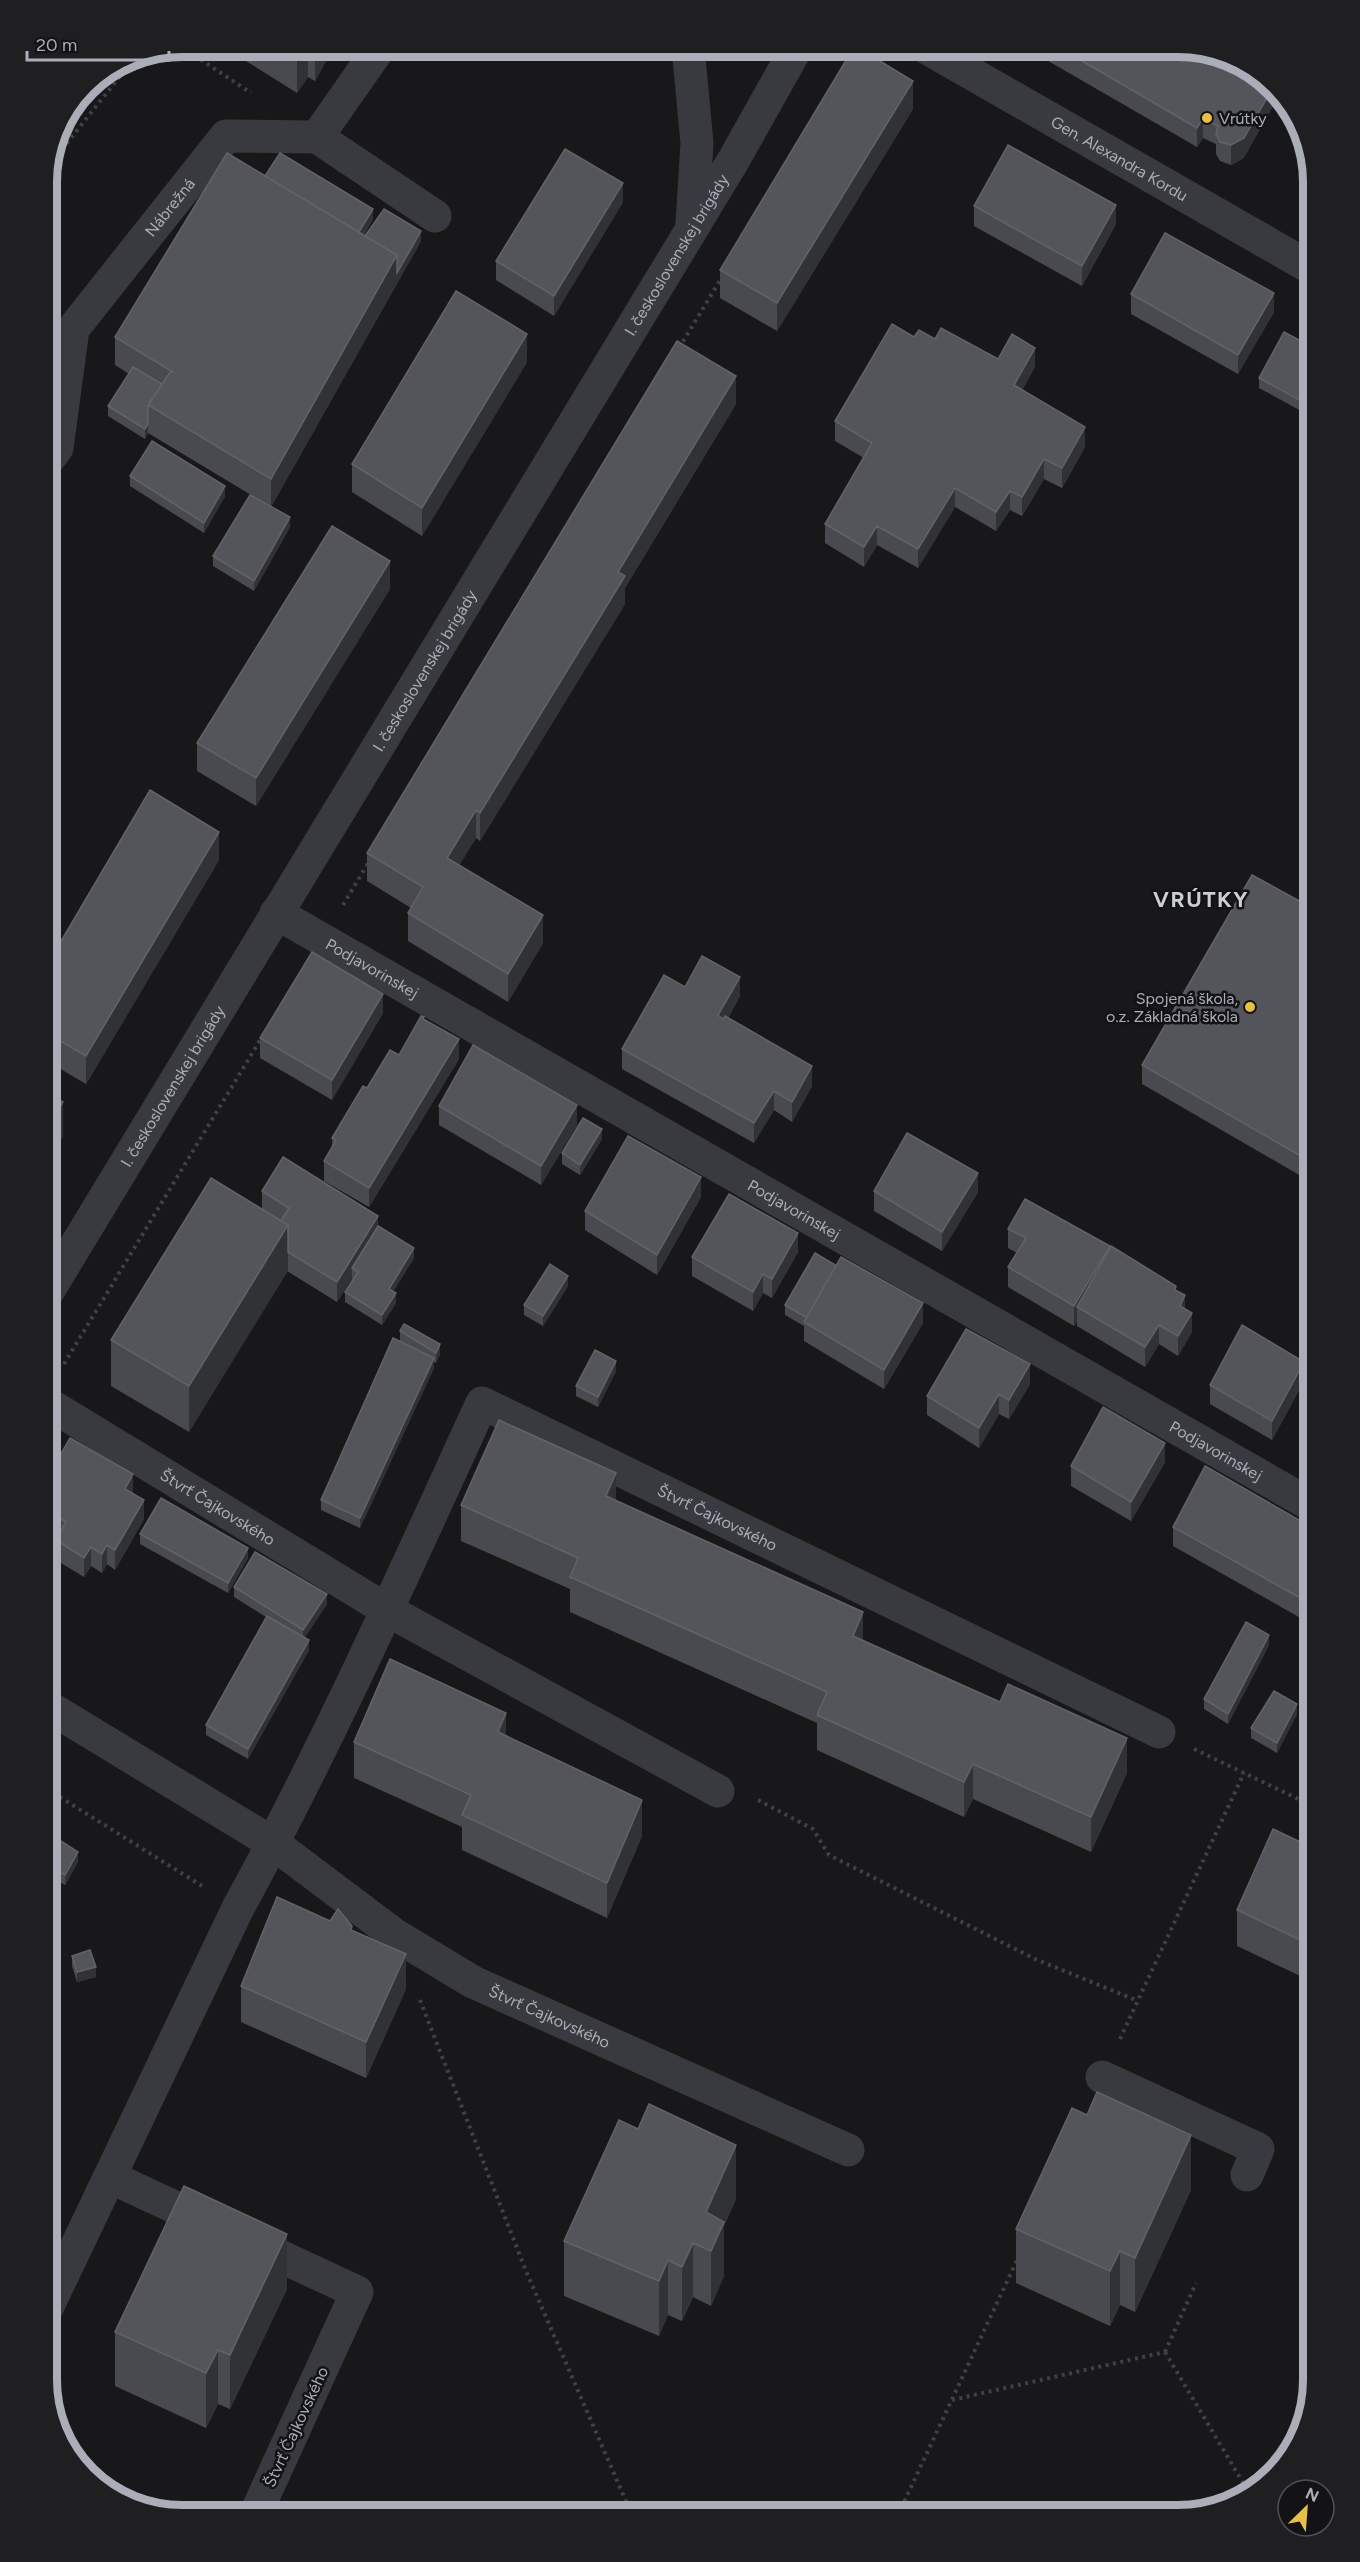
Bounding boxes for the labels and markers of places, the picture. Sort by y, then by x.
place label: Vrútky [1219,109,1267,128]
marker: Vrútky [1200,111,1214,125]
place label: Spojená škola, o.z. Základná škola [1106,989,1238,1026]
marker: Spojená škola, o.z. Základná škola [1243,1000,1257,1014]

